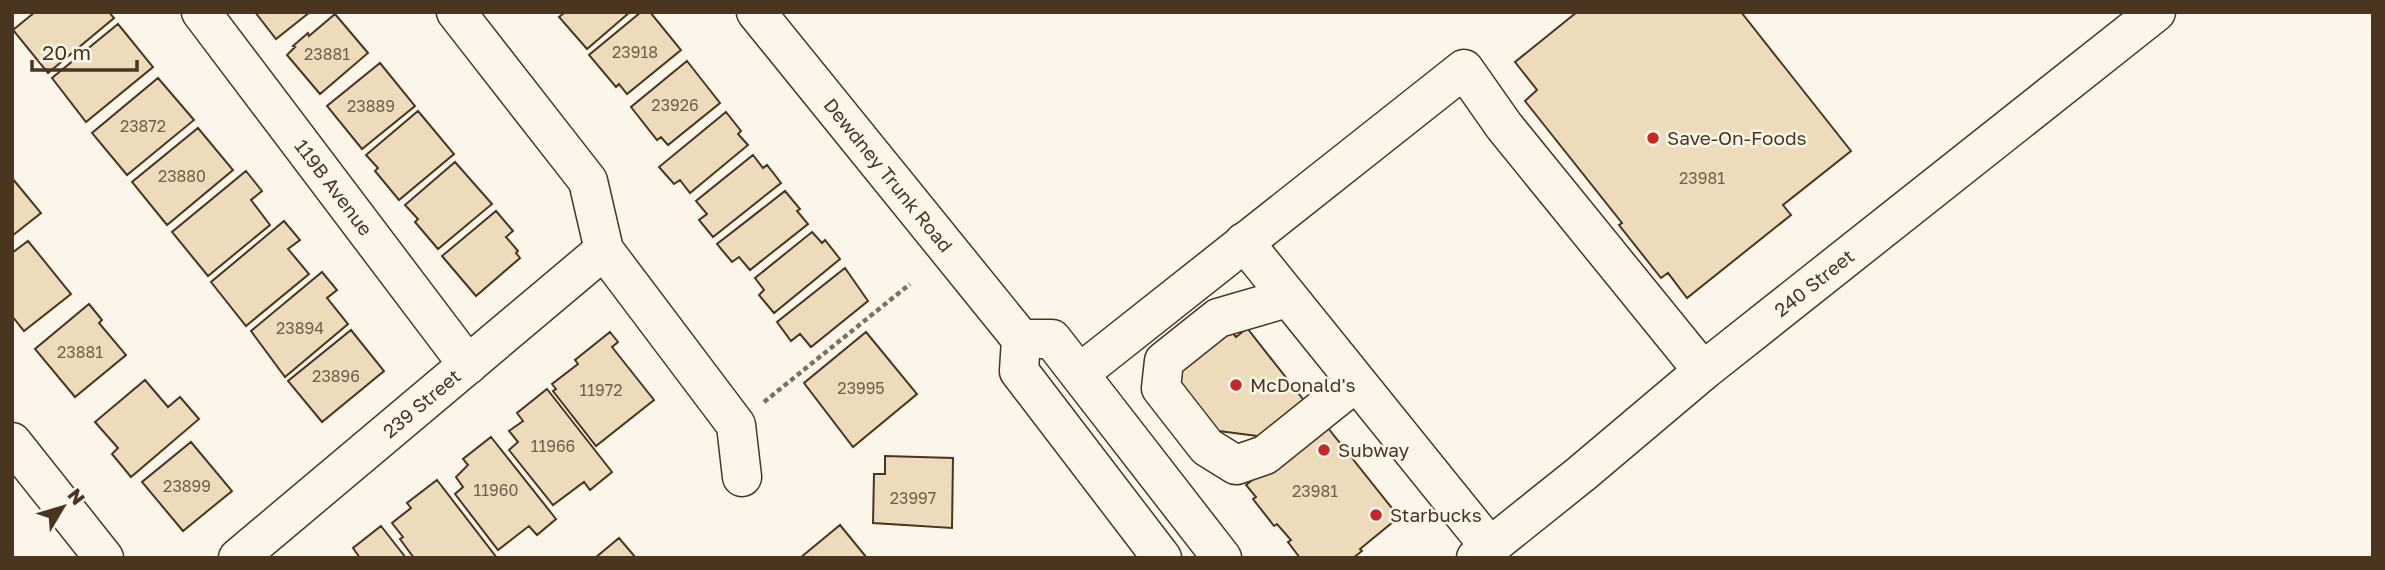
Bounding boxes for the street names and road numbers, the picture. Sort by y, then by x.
street label: Dewdney Trunk Road [819,93,958,256]
street label: 119B Avenue [290,135,378,240]
street label: 240 Street [1769,244,1858,321]
street label: 239 Street [378,364,465,442]

